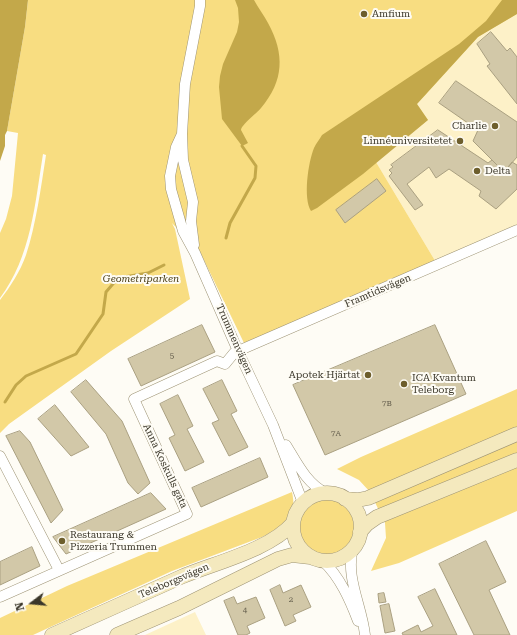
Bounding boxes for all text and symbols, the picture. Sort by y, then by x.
place label: Amfium [372,8,410,20]
marker: Amfium [359,9,369,19]
place label: Charlie [452,120,487,132]
marker: Charlie [490,121,500,131]
place label: Linnéuniversitetet [363,135,452,147]
marker: Linnéuniversitetet [455,136,465,146]
place label: Delta [485,165,510,177]
marker: Delta [472,166,482,176]
street label: Framtidsvägen [343,272,413,310]
park label: Geometriparken [103,273,179,285]
street label: Trummenvägen [213,302,255,376]
house number: 5 [170,351,174,361]
place label: Apotek Hjärtat [289,369,360,381]
marker: Apotek Hjärtat [363,370,373,380]
place label: ICA Kvantum Teleborg [412,372,476,396]
marker: ICA Kvantum Teleborg [399,379,409,389]
house number: 7B [382,399,392,409]
street label: Anna Koskulls gata [140,422,190,510]
house number: 7A [331,429,341,439]
place label: Restaurang & Pizzeria Trummen [70,529,157,552]
marker: Restaurang & Pizzeria Trummen [57,536,67,546]
street label: Teleborgsvägen [137,561,211,601]
north arrow [12,583,52,623]
house number: 2 [289,595,293,605]
text: N [13,601,27,612]
house number: 4 [243,606,247,616]

